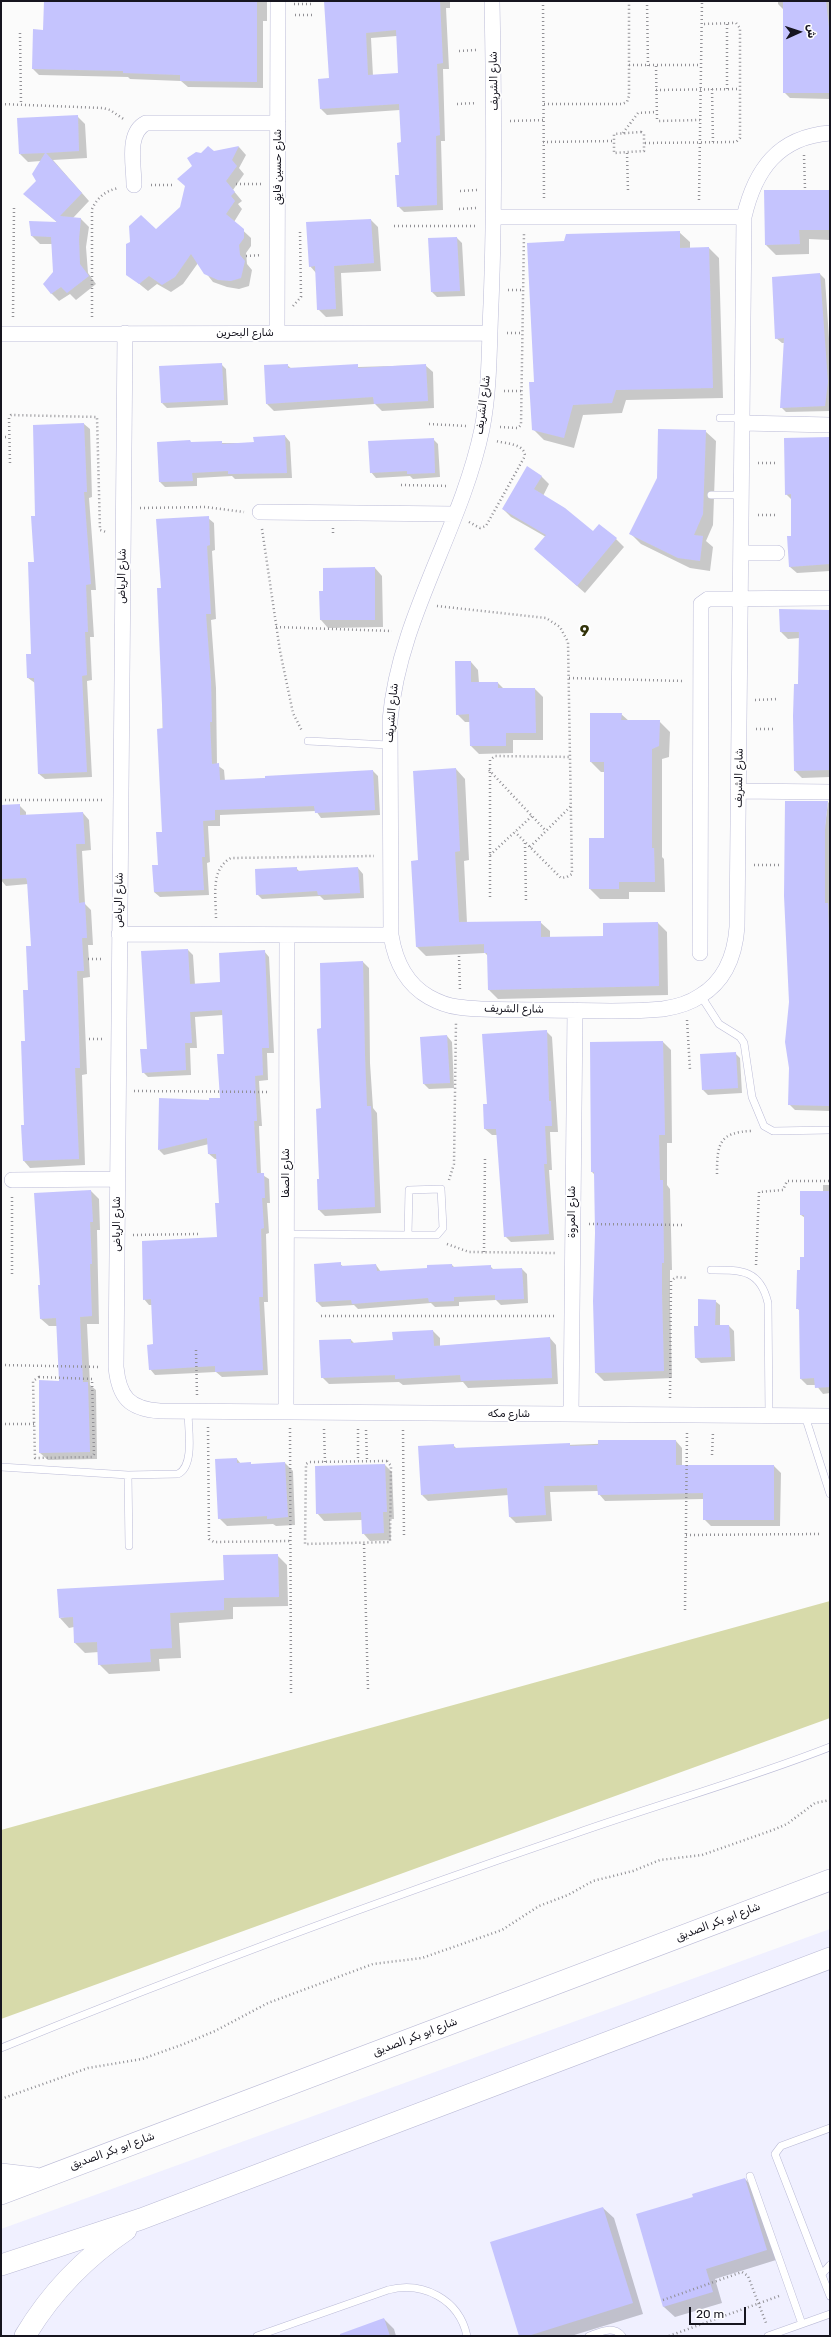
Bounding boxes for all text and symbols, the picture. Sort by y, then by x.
north arrow [779,12,819,52]
text: ش [805,24,818,39]
street label: شارع الشريف [487,51,501,111]
street label: شارع حسين فايق [271,129,285,205]
street label: شارع البحرين [216,326,274,340]
street label: شارع الشريف [473,375,493,435]
street label: شارع الرياض [115,548,129,604]
district label: 9 [580,623,590,641]
street label: شارع الشريف [383,683,401,743]
street label: شارع الشريف [732,748,746,808]
street label: شارع الرياض [112,872,126,928]
street label: شارع الشريف [484,1002,544,1016]
street label: شارع الصفا [279,1148,293,1198]
street label: شارع المروة [565,1186,579,1238]
street label: شارع الرياض [110,1196,124,1252]
street label: شارع مكه [488,1407,530,1421]
street label: شارع ابو بكر الصديق [674,1900,762,1944]
street label: شارع ابو بكر الصديق [371,2015,459,2059]
street label: شارع ابو بكر الصديق [68,2129,156,2173]
scale bar [691,2299,748,2325]
text: 20 m [696,2307,724,2321]

